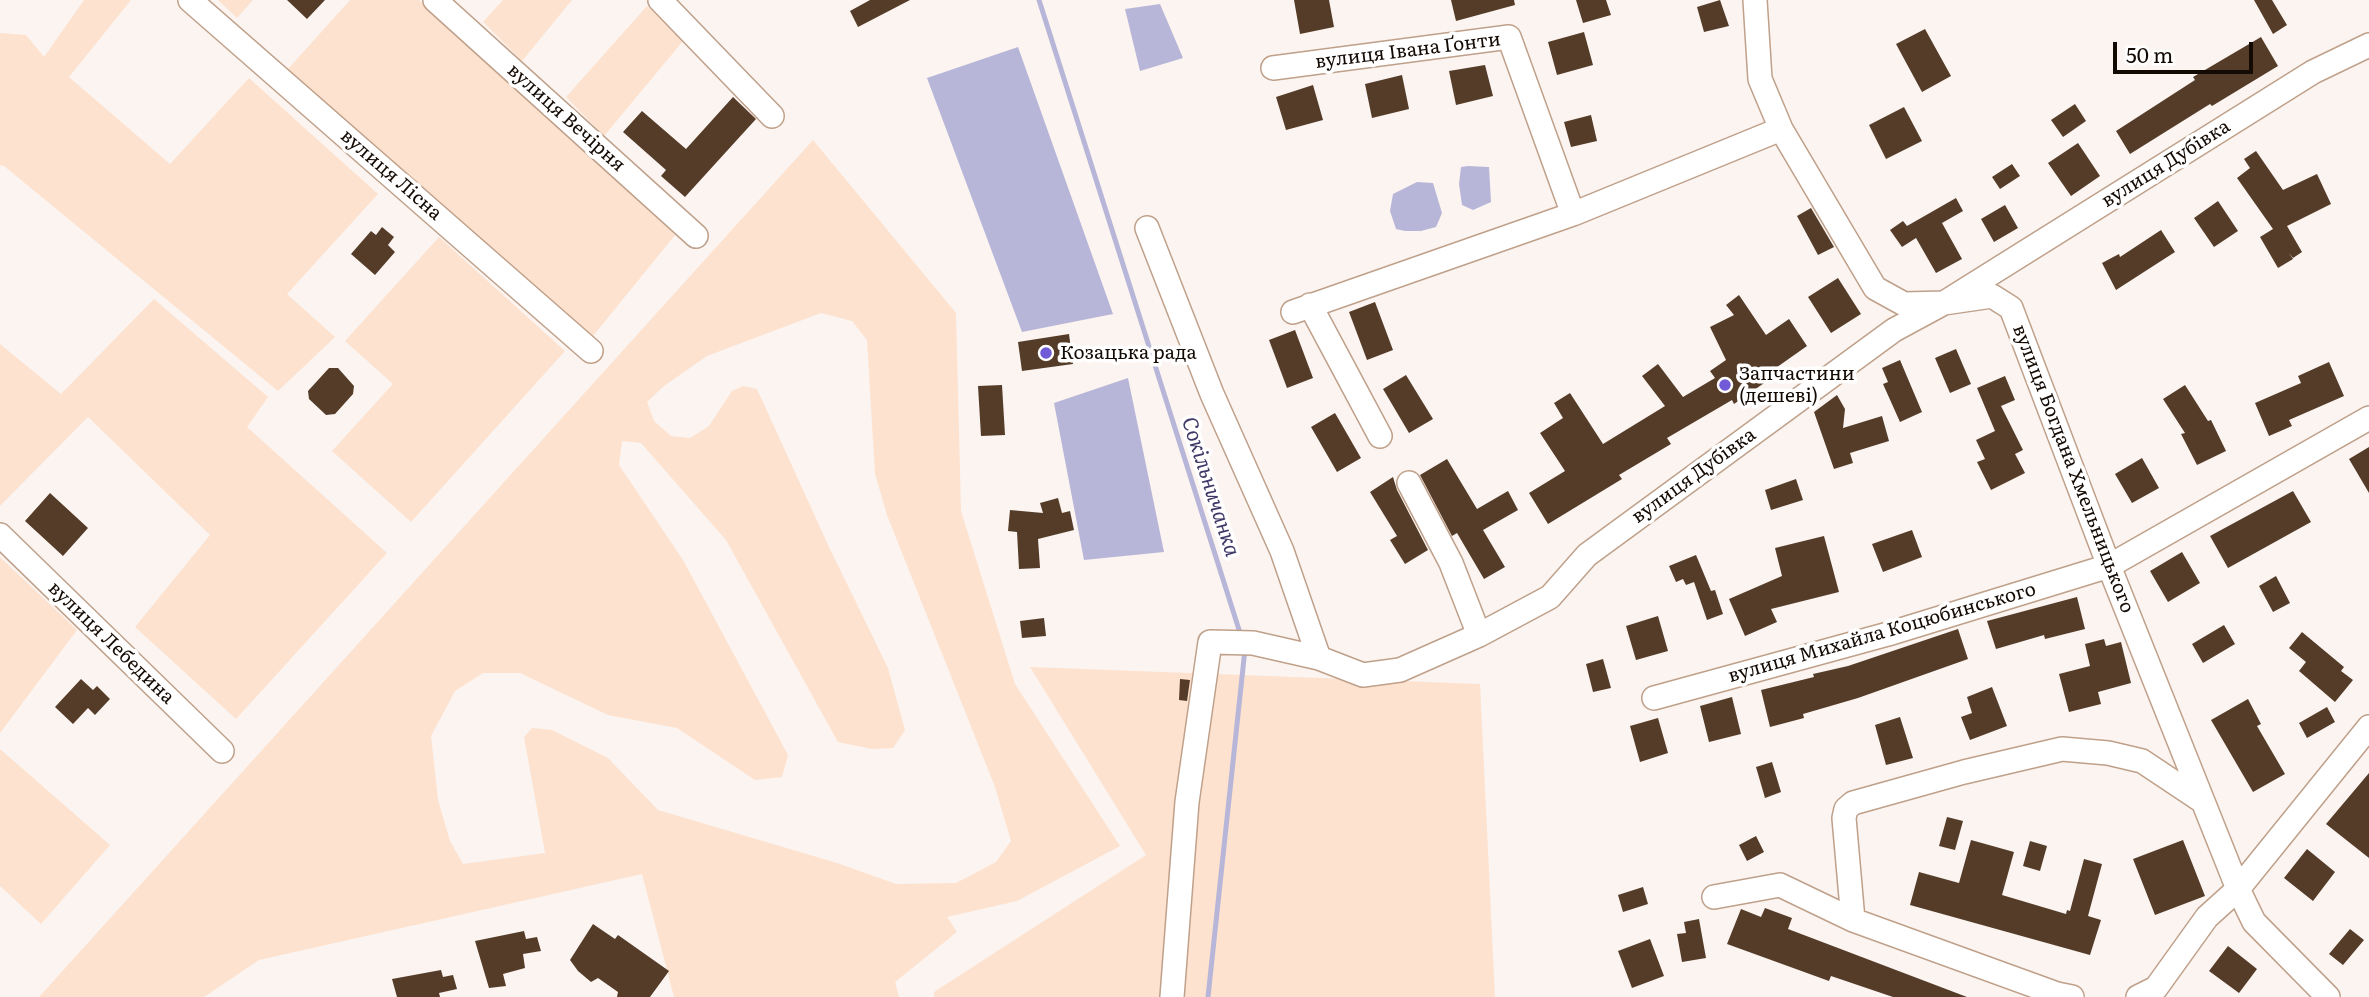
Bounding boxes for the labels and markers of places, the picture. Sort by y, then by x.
place label: Козацька рада [1060,342,1197,364]
marker: Козацька рада [1038,345,1054,361]
place label: Запчастини (дешеві) [1739,363,1855,407]
marker: Запчастини (дешеві) [1717,377,1733,393]

